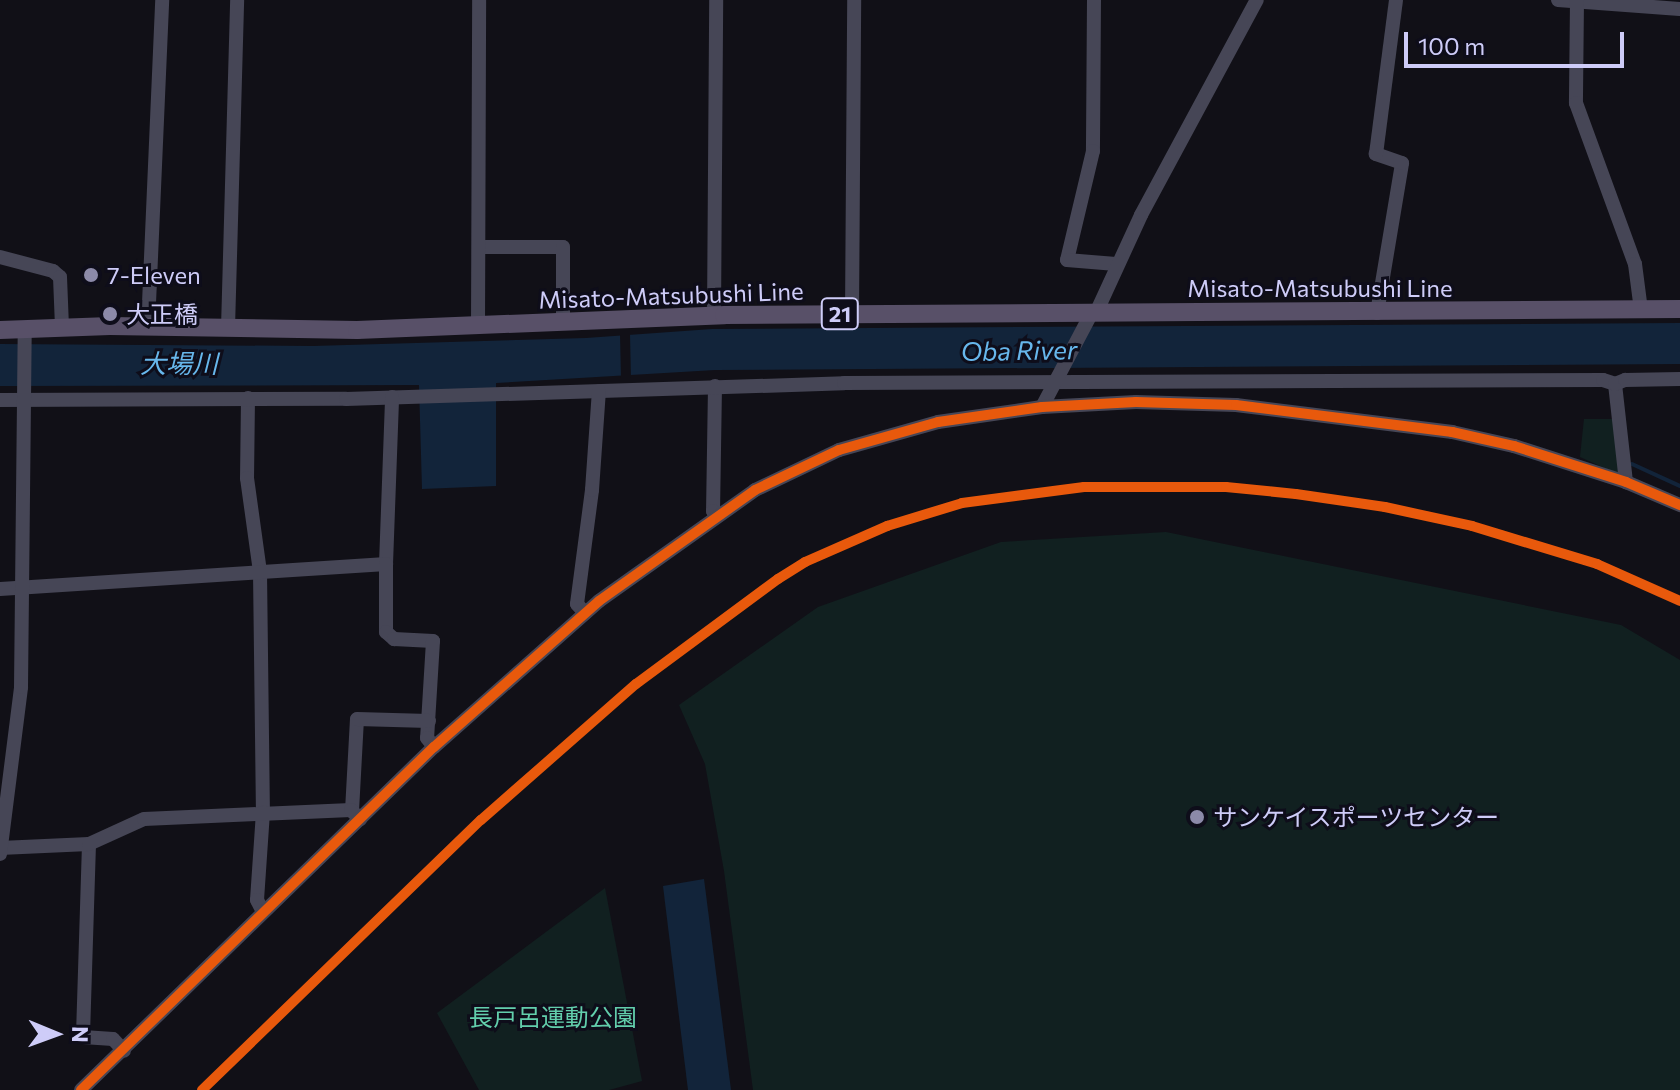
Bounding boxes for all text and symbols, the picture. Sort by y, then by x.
scale bar [1408,16,1628,66]
text: 100 m [1418,31,1485,60]
place label: 7-Eleven [107,261,201,289]
marker: 7-Eleven [82,266,100,284]
street label: Misato-Matsubushi Line [1187,274,1453,302]
street label: Misato-Matsubushi Line [538,276,804,314]
road number: 21 [820,296,860,332]
place label: 大正橋 [126,300,198,328]
marker: 大正橋 [101,305,119,323]
water label: Oba River [960,333,1078,367]
water label: 大場川 [140,347,218,379]
place label: サンケイスポーツセンター [1213,803,1501,831]
marker: サンケイスポーツセンター [1188,808,1206,826]
north arrow [16,994,96,1074]
park label: 長戸呂運動公園 [469,1003,637,1031]
text: N [67,1026,94,1043]

